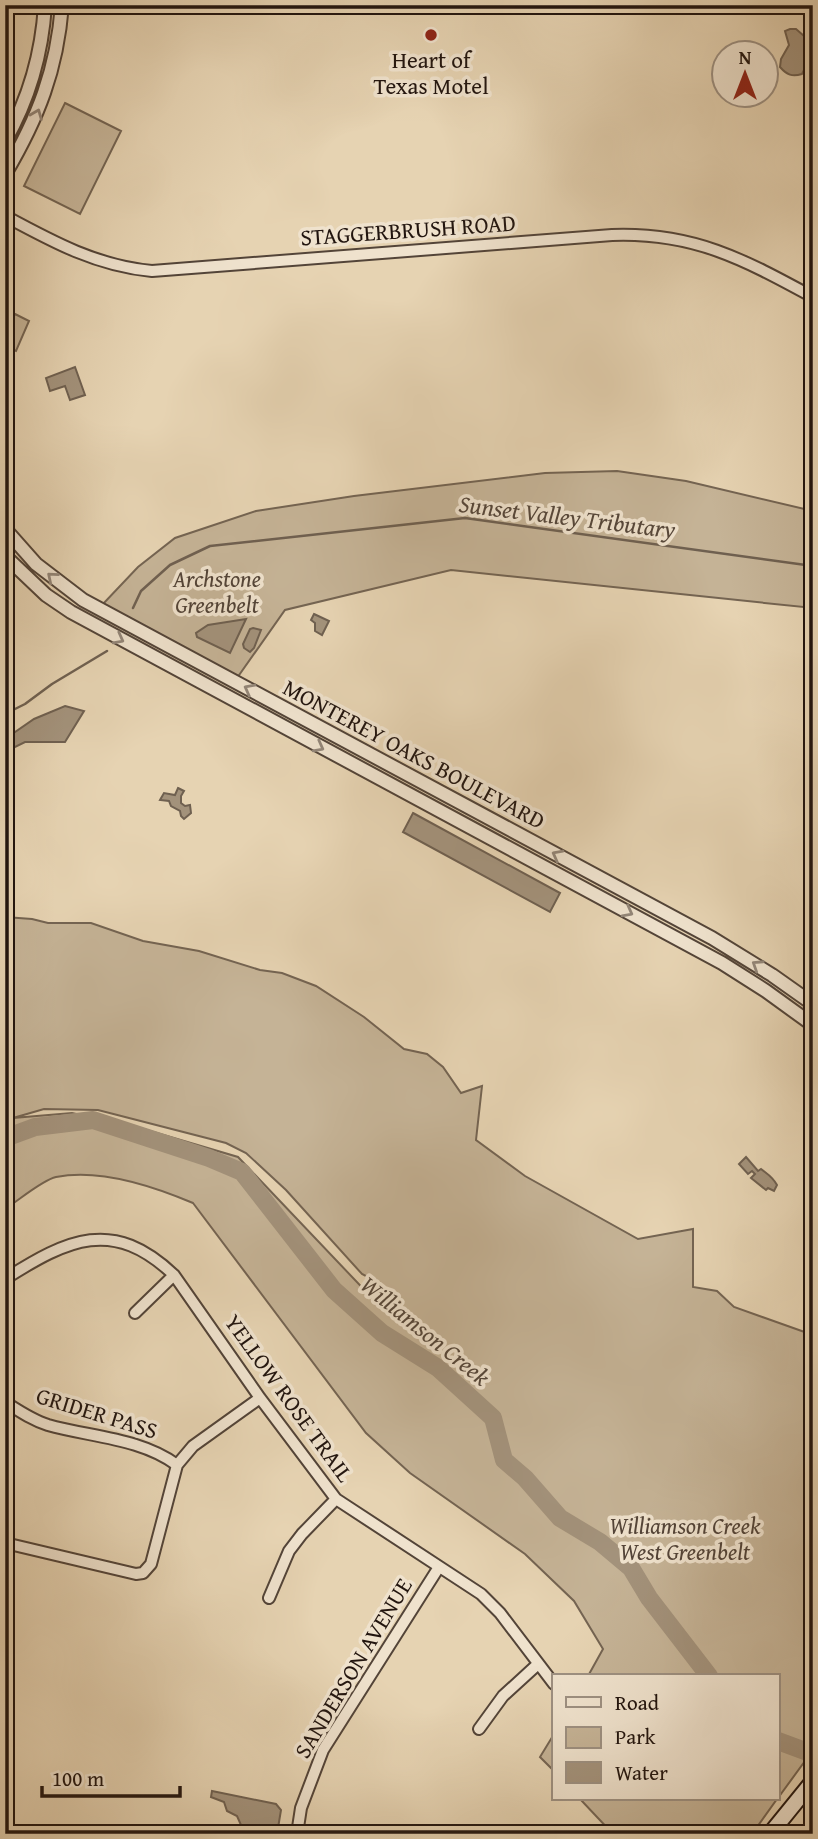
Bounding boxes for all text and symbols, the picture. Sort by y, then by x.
marker: Heart of Texas Motel [423,27,439,43]
north arrow [710,38,780,108]
place label: Heart of Texas Motel [373,43,489,102]
text: N [739,43,752,71]
one-way arrow [29,109,43,121]
street label: STAGGERBRUSH ROAD [299,206,517,253]
water label: Sunset Valley Tributary [457,486,677,547]
park label: Archstone Greenbelt [172,562,261,621]
one-way arrow [47,573,60,585]
one-way arrow [112,631,124,644]
street label: MONTEREY OAKS BOULEVARD [277,670,551,837]
one-way arrow [244,684,256,697]
one-way arrow [312,739,325,752]
one-way arrow [552,850,564,864]
one-way arrow [621,904,633,917]
one-way arrow [751,960,764,973]
water label: Williamson Creek [353,1267,498,1394]
street label: YELLOW ROSE TRAIL [217,1307,362,1488]
street label: GRIDER PASS [32,1378,162,1447]
park label: Williamson Creek West Greenbelt [609,1509,761,1568]
street label: SANDERSON AVENUE [286,1571,420,1764]
legend [552,1674,780,1800]
text: Road [615,1687,660,1718]
text: Park [615,1721,656,1752]
scale bar [42,1755,180,1799]
text: Water [615,1757,668,1788]
text: 100 m [52,1763,104,1794]

